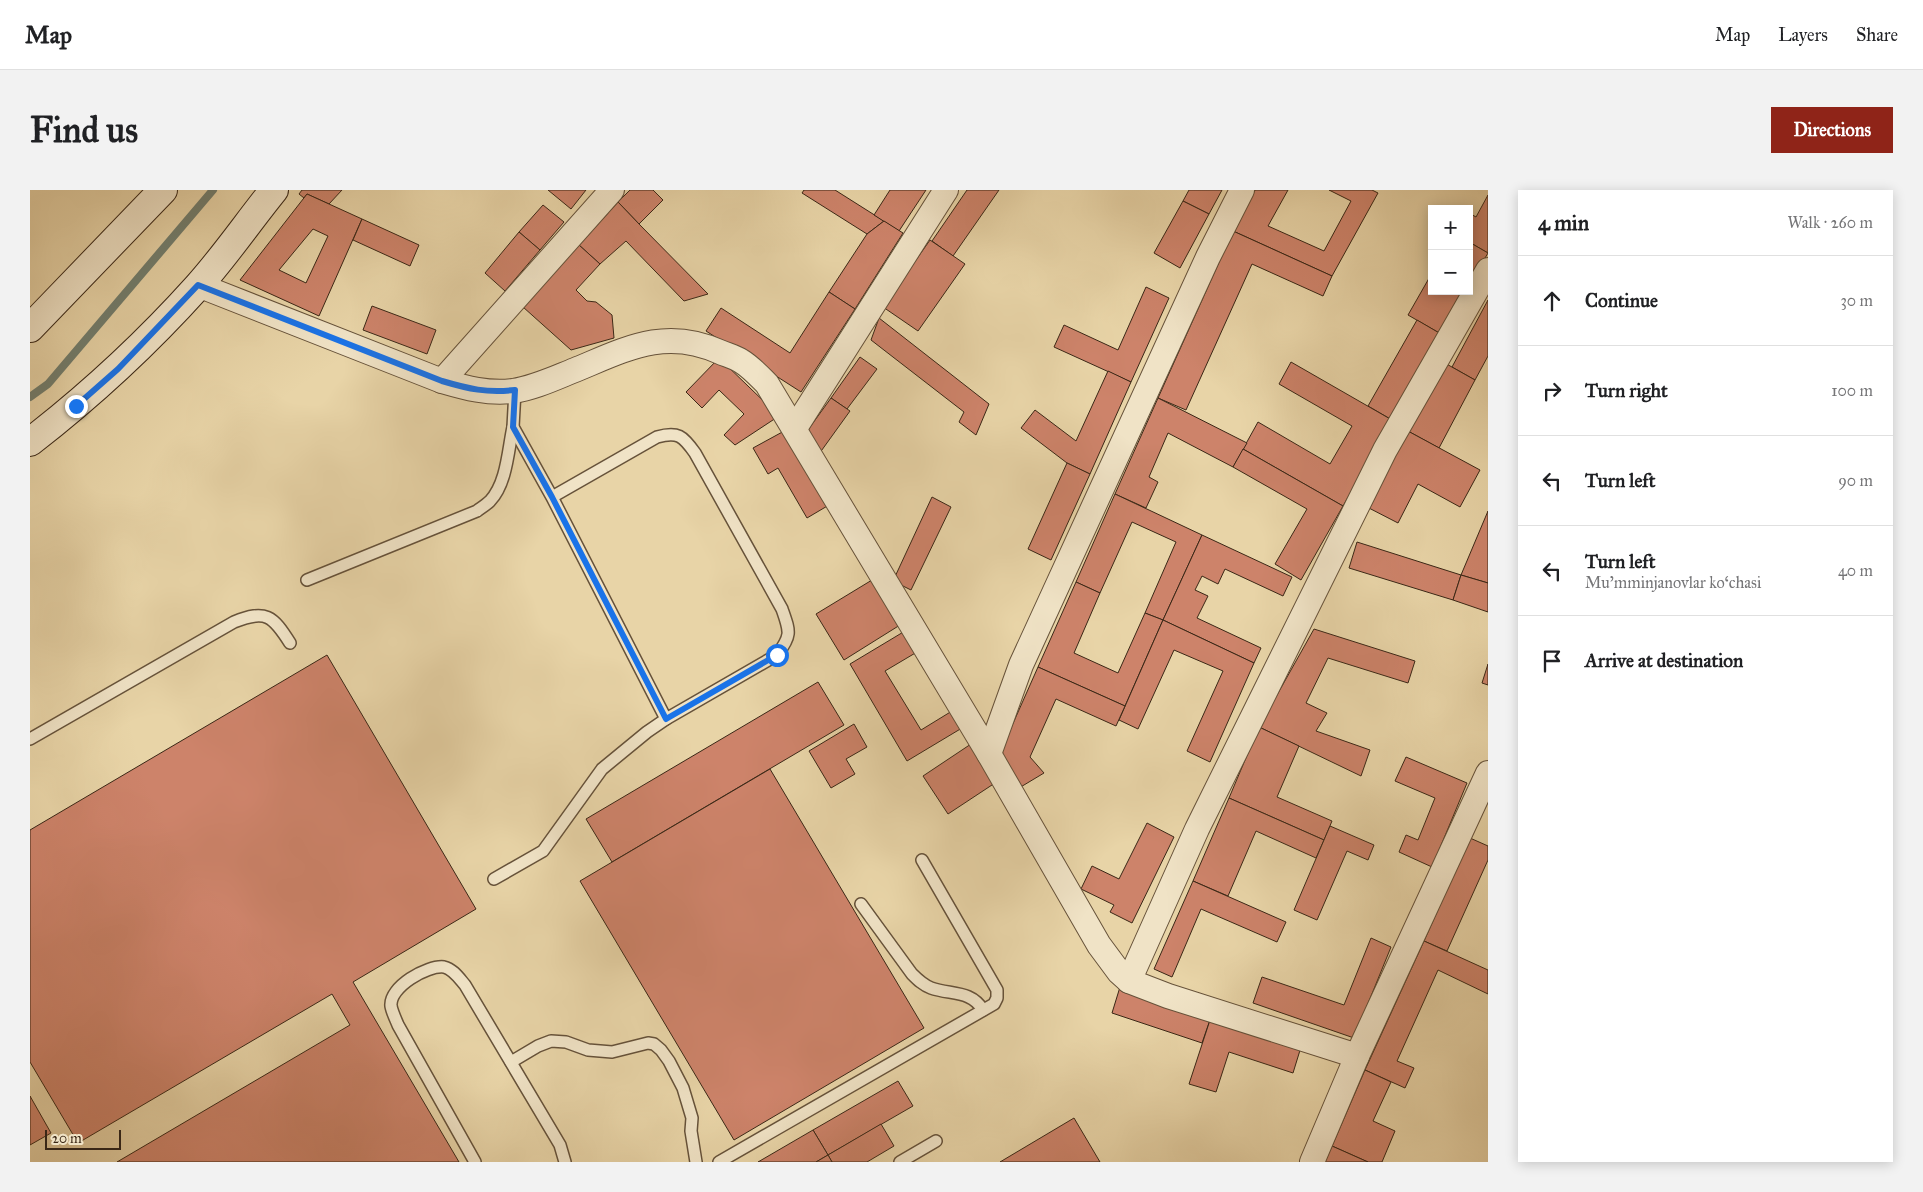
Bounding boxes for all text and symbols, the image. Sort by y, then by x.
text: Map [25,20,72,50]
text: Map [1715,24,1750,46]
text: Layers [1778,24,1828,46]
text: Share [1856,24,1898,46]
button: Directions [1771,107,1893,153]
text: Find us [30,109,138,152]
map controls [1428,205,1473,295]
button: + [1428,205,1473,250]
text: 4 min [1538,210,1589,236]
text: Walk · 260 m [1787,213,1873,232]
button: − [1428,250,1473,295]
icon: ahead [1538,287,1566,315]
text: Continue [1585,289,1658,312]
text: 30 m [1840,291,1873,310]
icon: right [1538,377,1566,405]
text: Turn right [1585,379,1668,402]
text: 100 m [1831,381,1873,400]
route end [65,395,88,418]
icon: left [1538,467,1566,495]
text: Turn left [1585,469,1655,492]
text: 90 m [1838,471,1873,490]
text: Turn left [1585,550,1655,573]
icon: left [1538,557,1566,585]
text: 40 m [1838,561,1873,580]
text: Mu’mminjanovlar ko‘chasi [1585,573,1761,592]
route start [766,644,789,667]
icon: arrive [1538,647,1566,675]
text: Arrive at destination [1585,649,1743,672]
scale bar [45,1127,121,1150]
text: 20 m [52,1130,82,1147]

